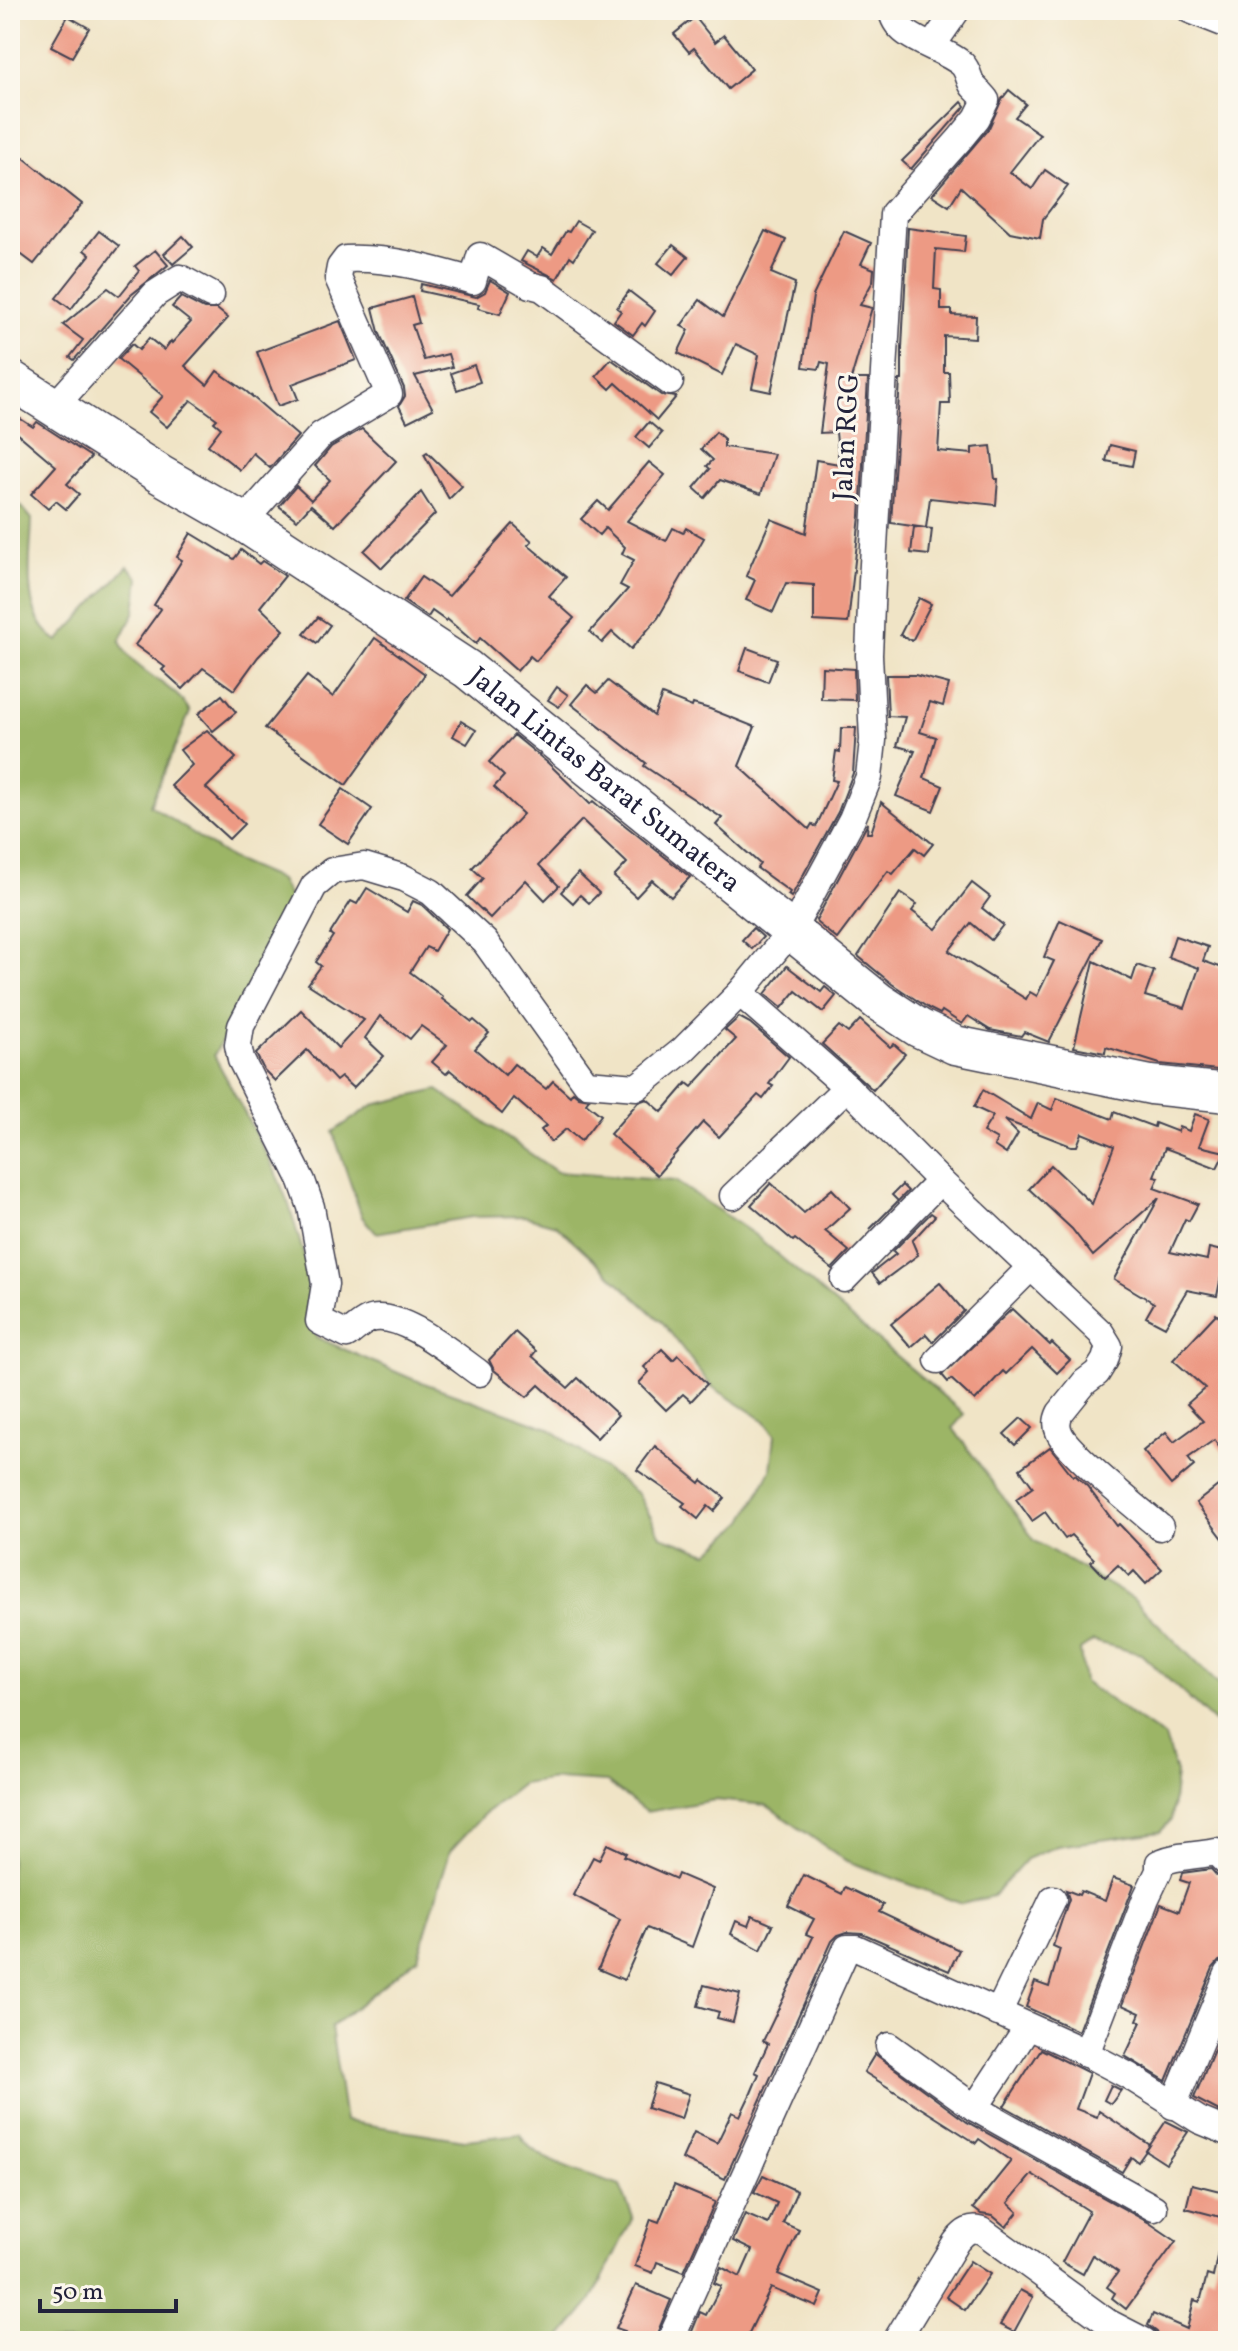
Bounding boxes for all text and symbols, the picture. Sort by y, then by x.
street label: Jalan RGG [824,372,870,502]
street label: Jalan Lintas Barat Sumatera [460,658,749,902]
scale bar [40,2263,176,2313]
text: 50 m [52,2276,104,2310]

